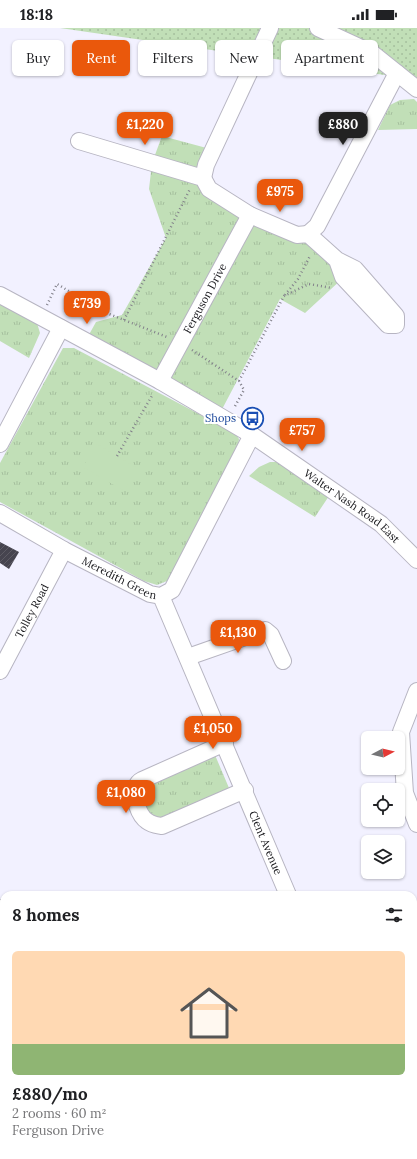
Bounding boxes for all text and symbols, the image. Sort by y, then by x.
text: 18:18 [20,5,53,24]
chip: Buy [12,40,64,76]
chip: Rent [72,40,130,76]
chip: Filters [138,40,207,76]
chip: New [215,40,273,76]
chip: Apartment [281,40,378,76]
pin: £1,220 [112,112,178,146]
pin: £880 [319,112,367,146]
text: £1,220 [126,116,164,133]
text: £880 [328,116,358,133]
pin: £975 [256,179,304,213]
text: £975 [266,183,294,200]
street label: Ferguson Drive [180,261,230,336]
pin: £739 [63,291,111,325]
text: £739 [73,295,101,312]
bus stop icon: Shops [239,405,265,431]
place label: Shops [205,411,236,425]
pin: £757 [278,418,326,452]
text: £757 [289,422,315,439]
street label: Walter Nash Road East [301,466,403,546]
street label: Meredith Green [80,553,158,602]
street label: Tolley Road [12,581,52,640]
pin: £1,130 [205,620,271,654]
text: £1,130 [220,624,256,641]
pin: £1,050 [180,716,246,750]
text: £1,050 [193,720,233,737]
north arrow [361,731,405,775]
map controls [361,731,405,879]
pin: £1,080 [93,780,159,814]
button: locate [361,783,405,827]
text: £1,080 [106,784,146,801]
street label: Clent Avenue [246,809,285,877]
button: layers [361,835,405,879]
text: 8 homes [12,904,79,926]
icon: filters [383,904,405,926]
icon: home [173,977,245,1049]
text: £880/mo [12,1083,88,1105]
text: 2 rooms · 60 m² [12,1105,107,1122]
text: Ferguson Drive [12,1122,104,1139]

